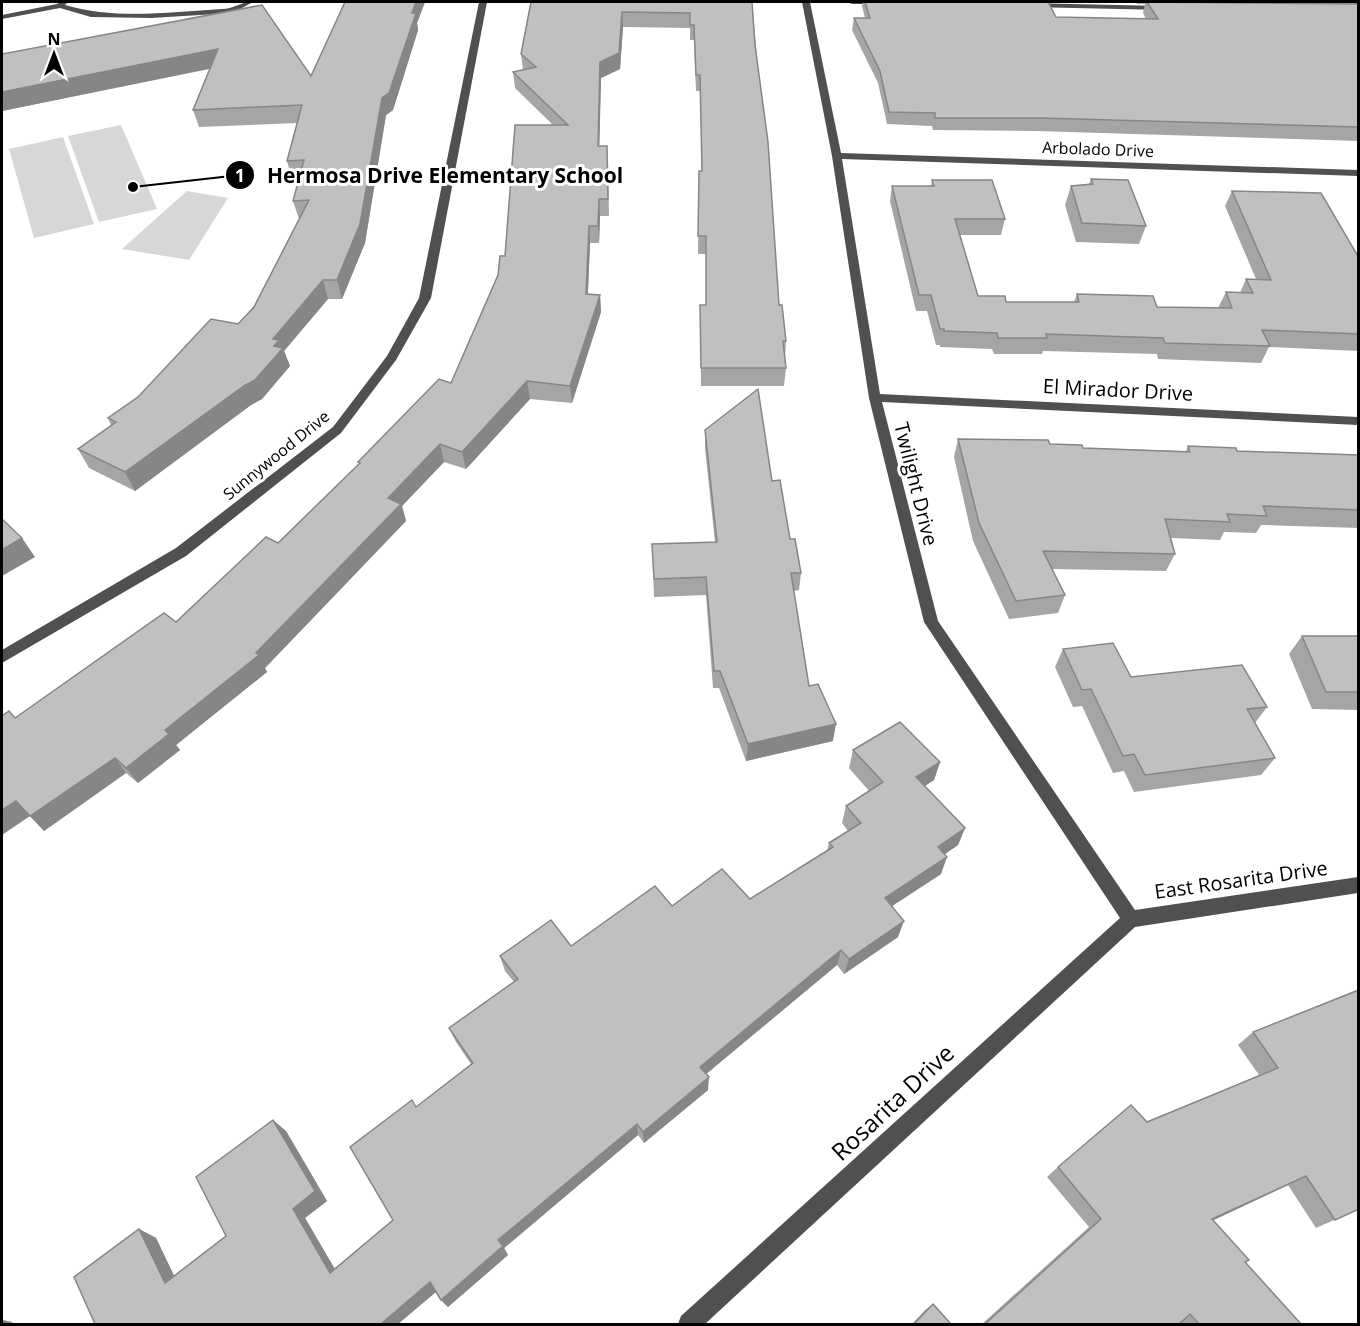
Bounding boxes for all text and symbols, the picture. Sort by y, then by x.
north arrow [24,24,84,84]
text: N [47,28,61,50]
street label: Arbolado Drive [1042,136,1154,162]
callout: Hermosa Drive Elementary School [225,156,635,195]
text: Hermosa Drive Elementary School [267,161,623,189]
text: 1 [235,163,245,187]
street label: El Mirador Drive [1042,372,1194,407]
street label: Sunnywood Drive [218,405,334,505]
street label: Twilight Drive [888,419,945,548]
street label: East Rosarita Drive [1153,854,1329,905]
street label: Rosarita Drive [823,1036,961,1167]

